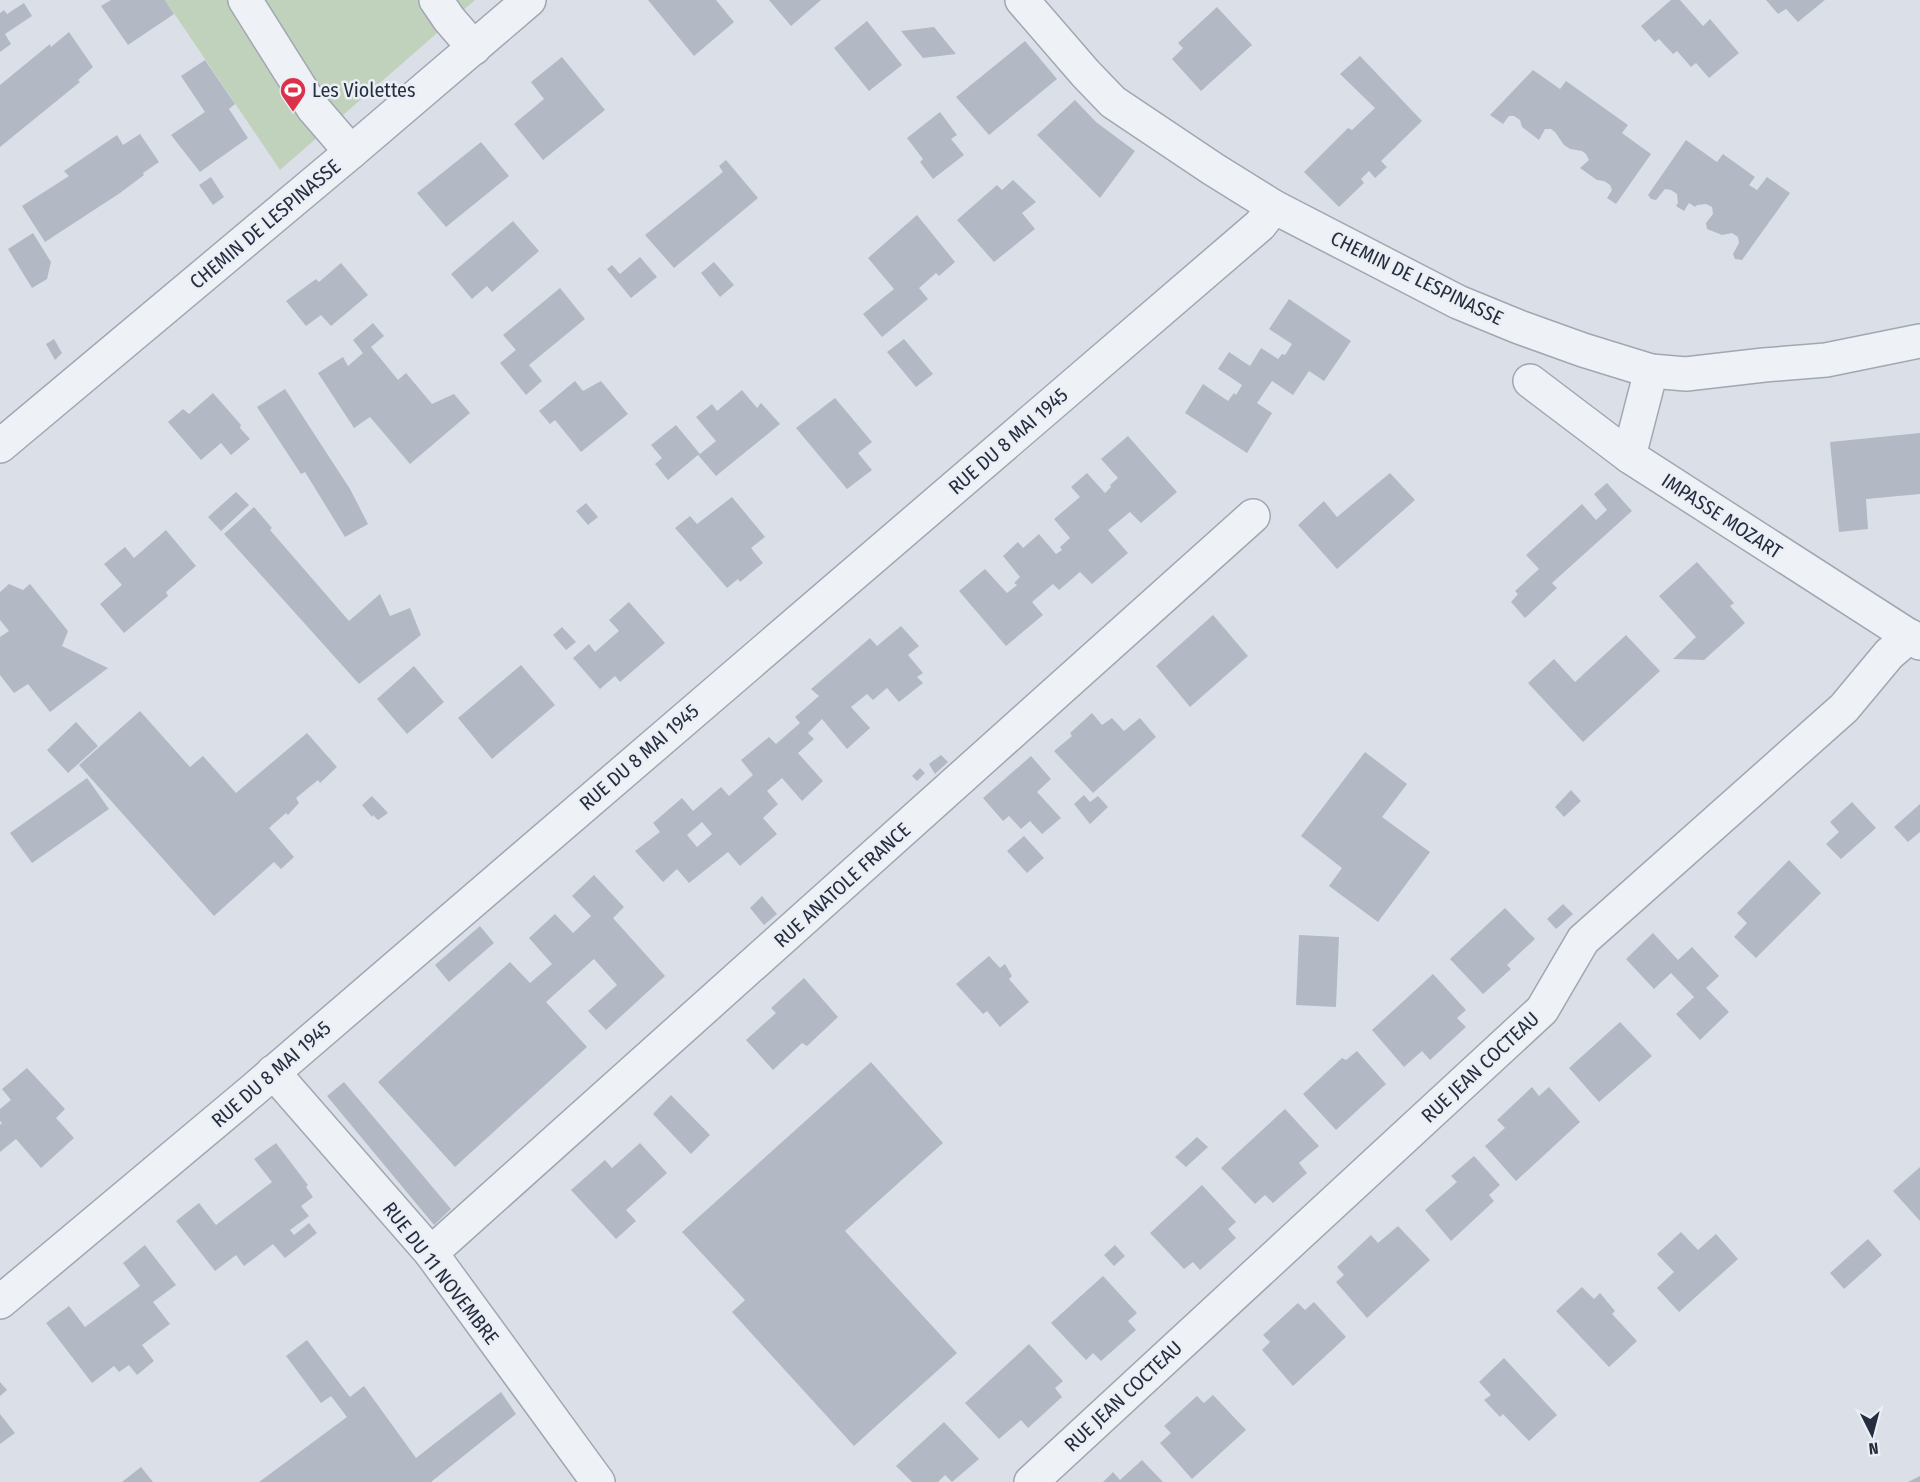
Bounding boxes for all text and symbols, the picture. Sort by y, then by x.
sports icon: Les Violettes [278,75,308,113]
place label: Les Violettes [312,78,416,102]
street label: CHEMIN DE LESPINASSE [185,154,345,294]
street label: CHEMIN DE LESPINASSE [1327,226,1507,330]
street label: RUE DU 8 MAI 1945 [943,383,1073,499]
street label: IMPASSE MOZART [1657,468,1787,564]
street label: RUE DU 8 MAI 1945 [574,699,704,815]
street label: RUE ANATOLE FRANCE [769,818,915,952]
street label: RUE JEAN COCTEAU [1416,1006,1544,1128]
street label: RUE DU 8 MAI 1945 [206,1016,336,1132]
street label: RUE DU 11 NOVEMBRE [378,1197,504,1349]
street label: RUE JEAN COCTEAU [1059,1335,1187,1457]
north arrow [1842,1404,1902,1464]
text: N [1868,1438,1879,1458]

